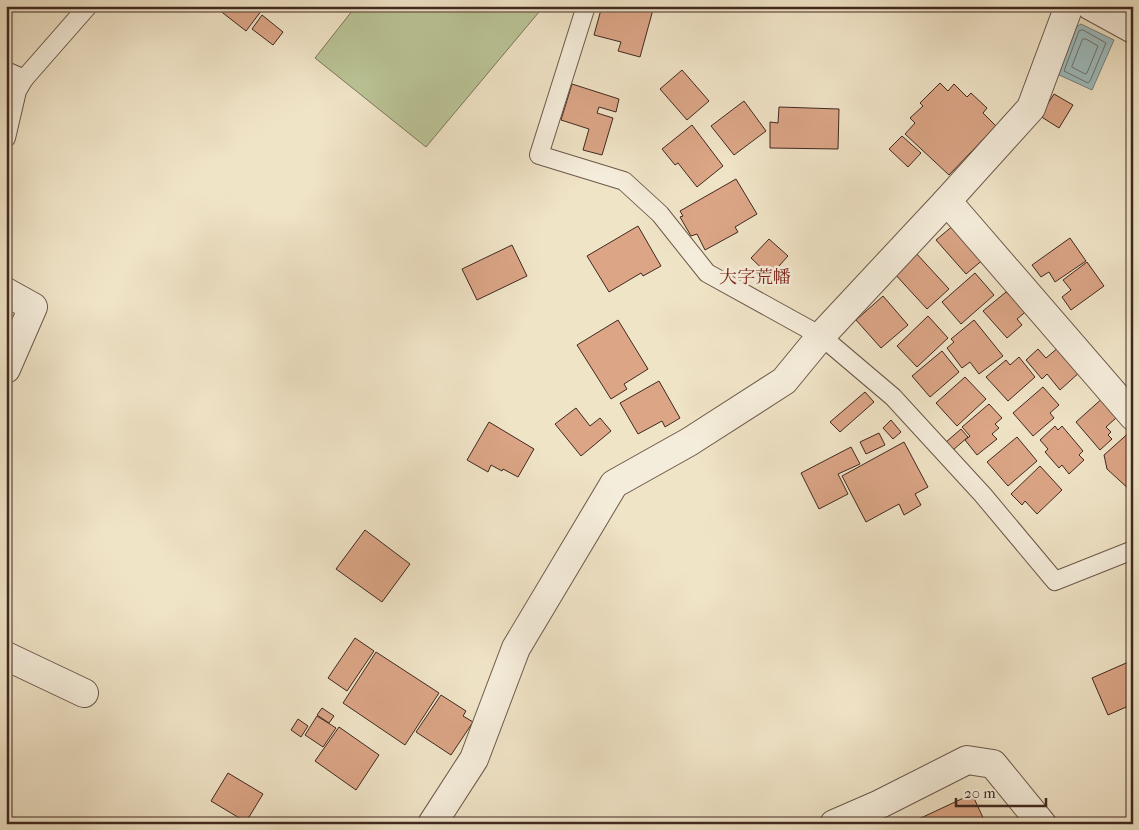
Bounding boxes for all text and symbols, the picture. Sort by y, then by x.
district label: 大字荒幡 [719,267,791,288]
scale bar [956,775,1046,807]
text: 20 m [964,784,996,802]

